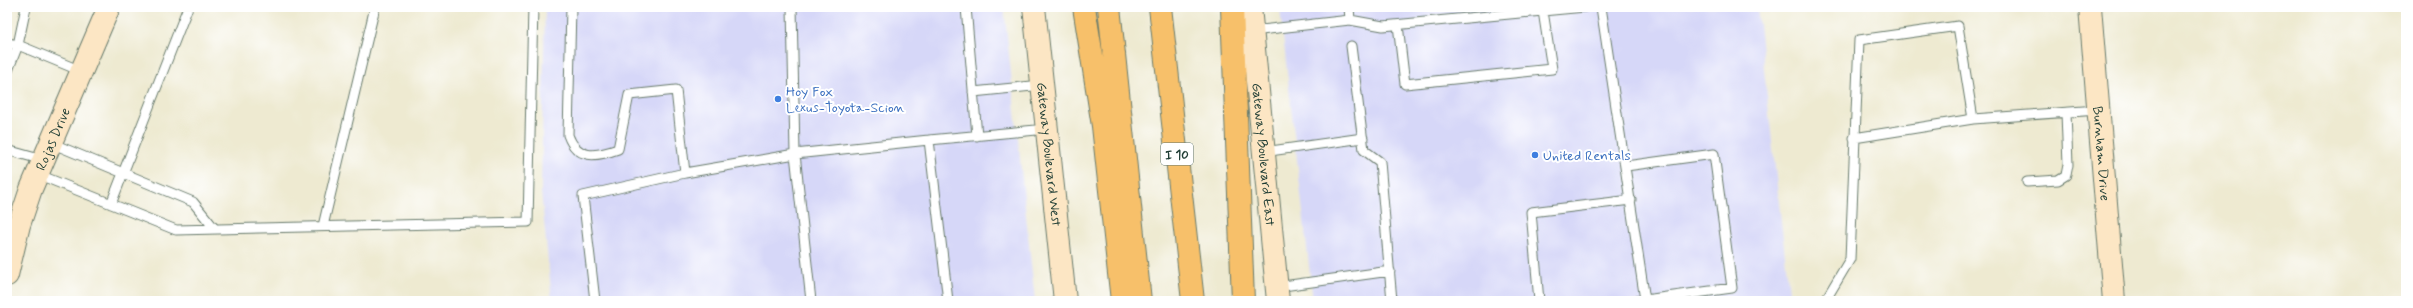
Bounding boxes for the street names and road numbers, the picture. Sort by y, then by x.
street label: Gateway Boulevard West [1032,81,1065,227]
street label: Gateway Boulevard East [1247,82,1279,227]
street label: Rojas Drive [32,105,75,173]
street label: Burnham Drive [2088,106,2114,202]
road number: I 10 [1161,143,1193,165]

